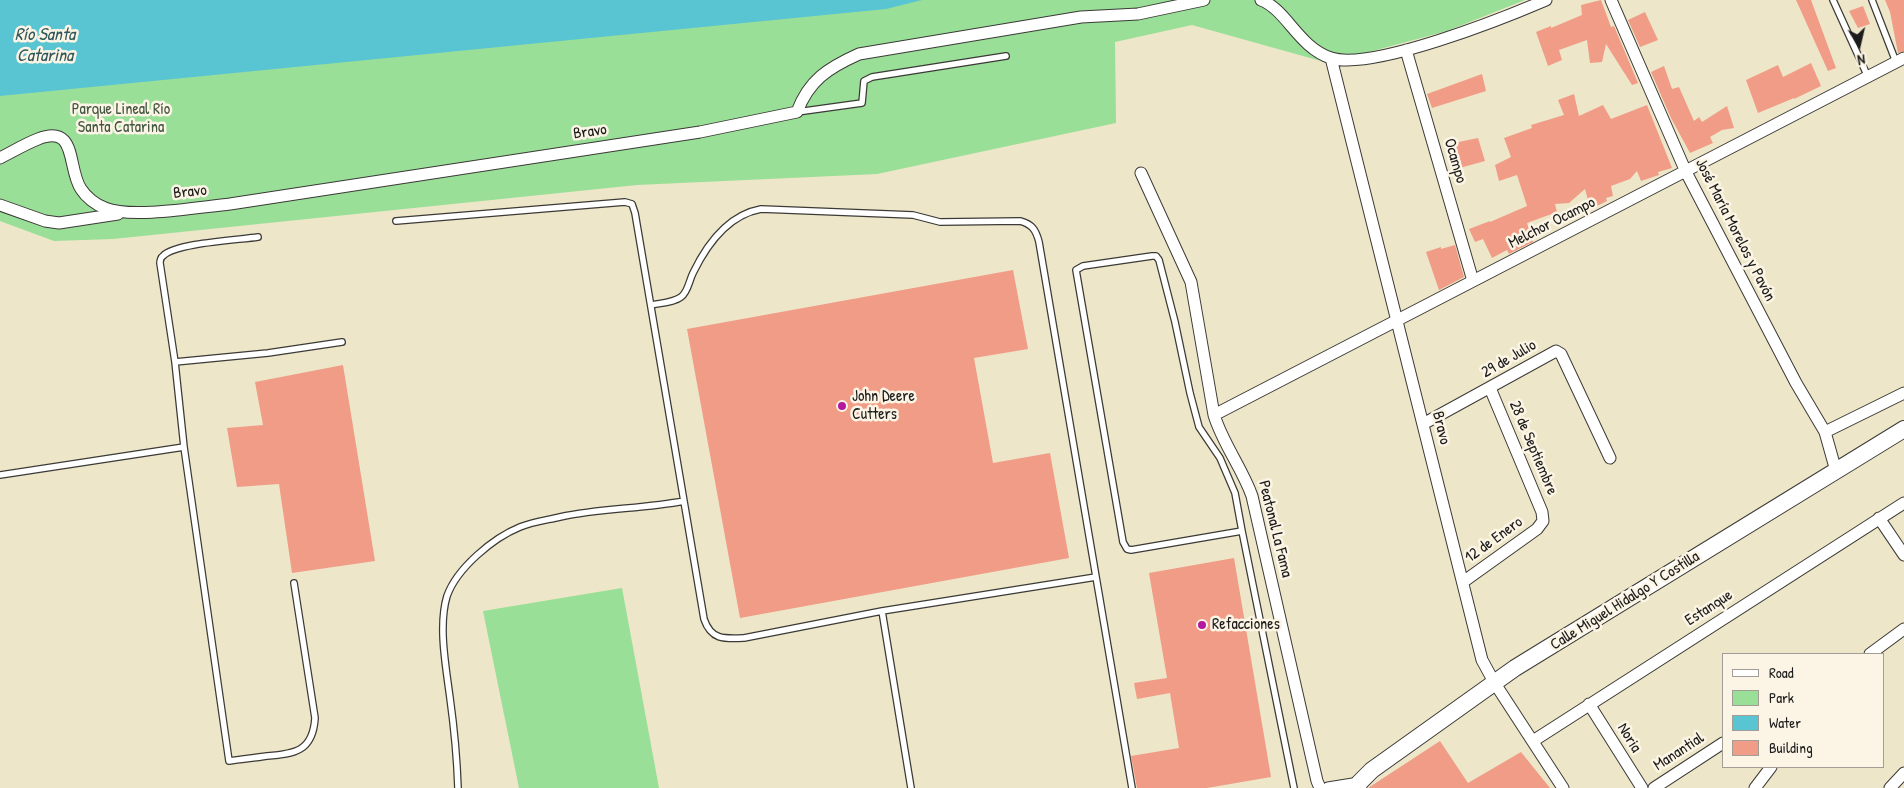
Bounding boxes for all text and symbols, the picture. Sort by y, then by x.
north arrow [1834,20,1884,70]
water label: Río Santa Catarina [15,24,75,66]
text: N [1856,50,1867,70]
park label: Parque Lineal Río Santa Catarina [72,100,170,138]
street label: Bravo [572,120,608,144]
street label: Ocampo [1439,136,1471,186]
street label: José María Morelos y Pavón [1691,155,1779,305]
street label: Bravo [172,181,208,203]
street label: Melchor Ocampo [1505,193,1599,253]
street label: 29 de Julio [1478,336,1540,382]
place label: John Deere Cutters [852,387,915,425]
street label: 28 de Septiembre [1505,398,1561,498]
marker: John Deere Cutters [836,400,848,412]
street label: Bravo [1428,409,1454,447]
street label: Peatonal La Fama [1254,479,1296,579]
street label: 12 de Enero [1461,513,1527,567]
street label: Calle Miguel Hidalgo Y Costilla [1547,547,1703,655]
street label: Estanque [1682,586,1736,630]
place label: Refacciones [1212,615,1280,635]
marker: Refacciones [1196,619,1208,631]
legend [1722,653,1884,768]
text: Road [1769,662,1794,683]
text: Park [1769,687,1794,708]
text: Water [1769,712,1801,733]
street label: Noria [1613,720,1645,756]
street label: Manantial [1650,729,1708,775]
text: Building [1769,737,1813,758]

